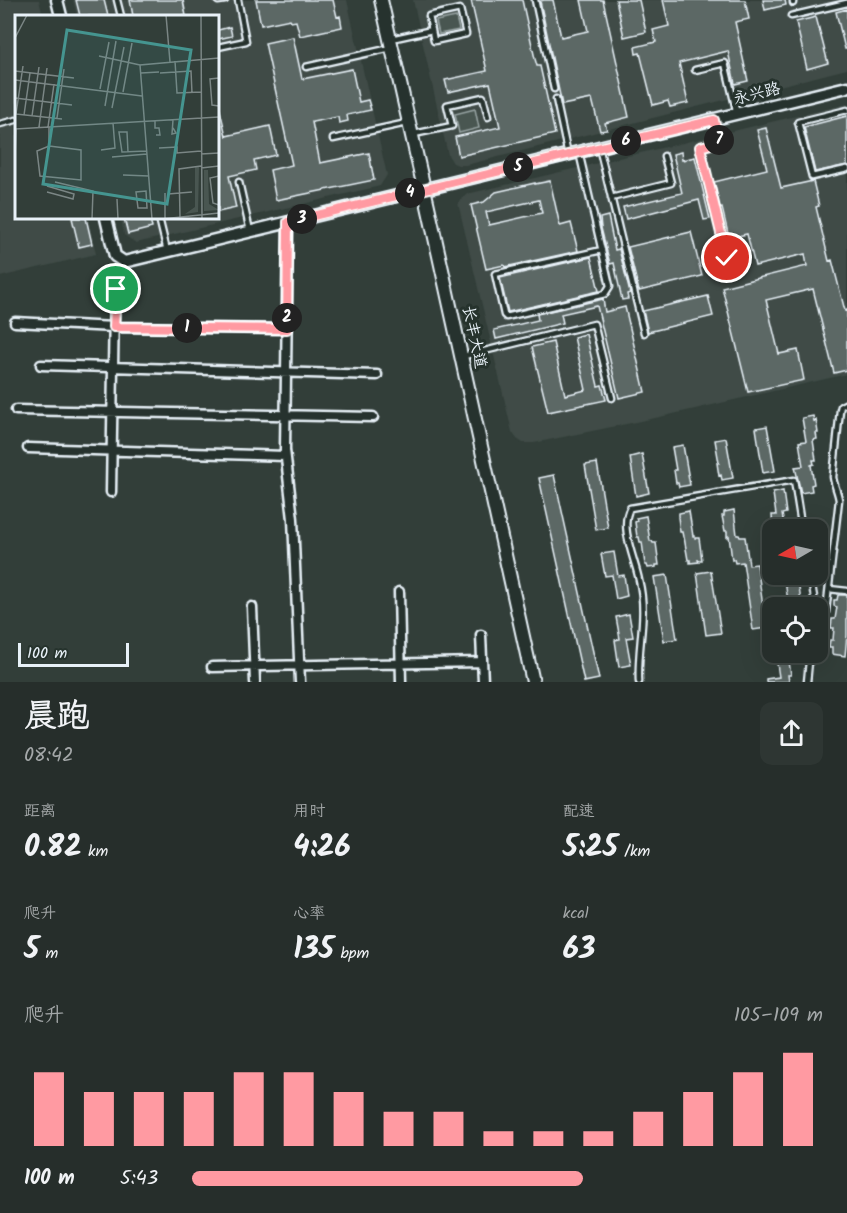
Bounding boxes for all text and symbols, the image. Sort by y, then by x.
inset map [15,15,219,219]
street label: 永兴路 [731,76,783,112]
pin: 7 [704,125,734,155]
pin: 6 [611,126,641,156]
text: 7 [715,127,723,152]
text: 6 [622,128,630,153]
pin: 5 [503,152,533,182]
text: 5 [514,154,522,179]
pin: 4 [395,178,425,208]
text: 4 [406,180,414,205]
pin: 3 [287,204,317,234]
text: 3 [298,206,306,231]
pin [701,232,752,283]
icon: check [710,241,743,274]
pin [90,263,141,314]
icon: arrive [99,272,132,305]
pin: 2 [272,303,302,333]
street label: 长丰大道 [455,303,493,371]
text: 2 [282,305,292,330]
pin: 1 [172,313,202,343]
text: 1 [185,315,189,340]
north arrow [762,519,828,585]
map controls [762,519,828,663]
button: locate [762,597,828,663]
scale bar [18,640,129,668]
text: 100 m [27,641,67,666]
text: 晨跑 [24,691,90,744]
button: share [760,702,823,765]
text: 08:42 [24,740,74,772]
text: 距离 [24,799,56,824]
text: 用时 [293,799,325,824]
text: 配速 [563,799,595,824]
text: 0.82 [24,824,82,872]
text: 4:26 [293,824,351,872]
text: 5:25 [563,824,618,872]
text: km [82,839,108,864]
text: /km [618,839,650,864]
text: 爬升 [24,901,56,926]
text: 心率 [293,901,325,926]
text: kcal [563,901,589,926]
text: 5 [24,926,39,974]
text: 135 [293,926,334,974]
text: 63 [563,926,595,974]
text: m [39,941,58,966]
text: bpm [334,941,369,966]
text: 爬升 [24,1000,64,1032]
text: 105–109 m [734,1000,823,1032]
text: 100 m [24,1163,75,1195]
text: 5:43 [120,1163,158,1195]

